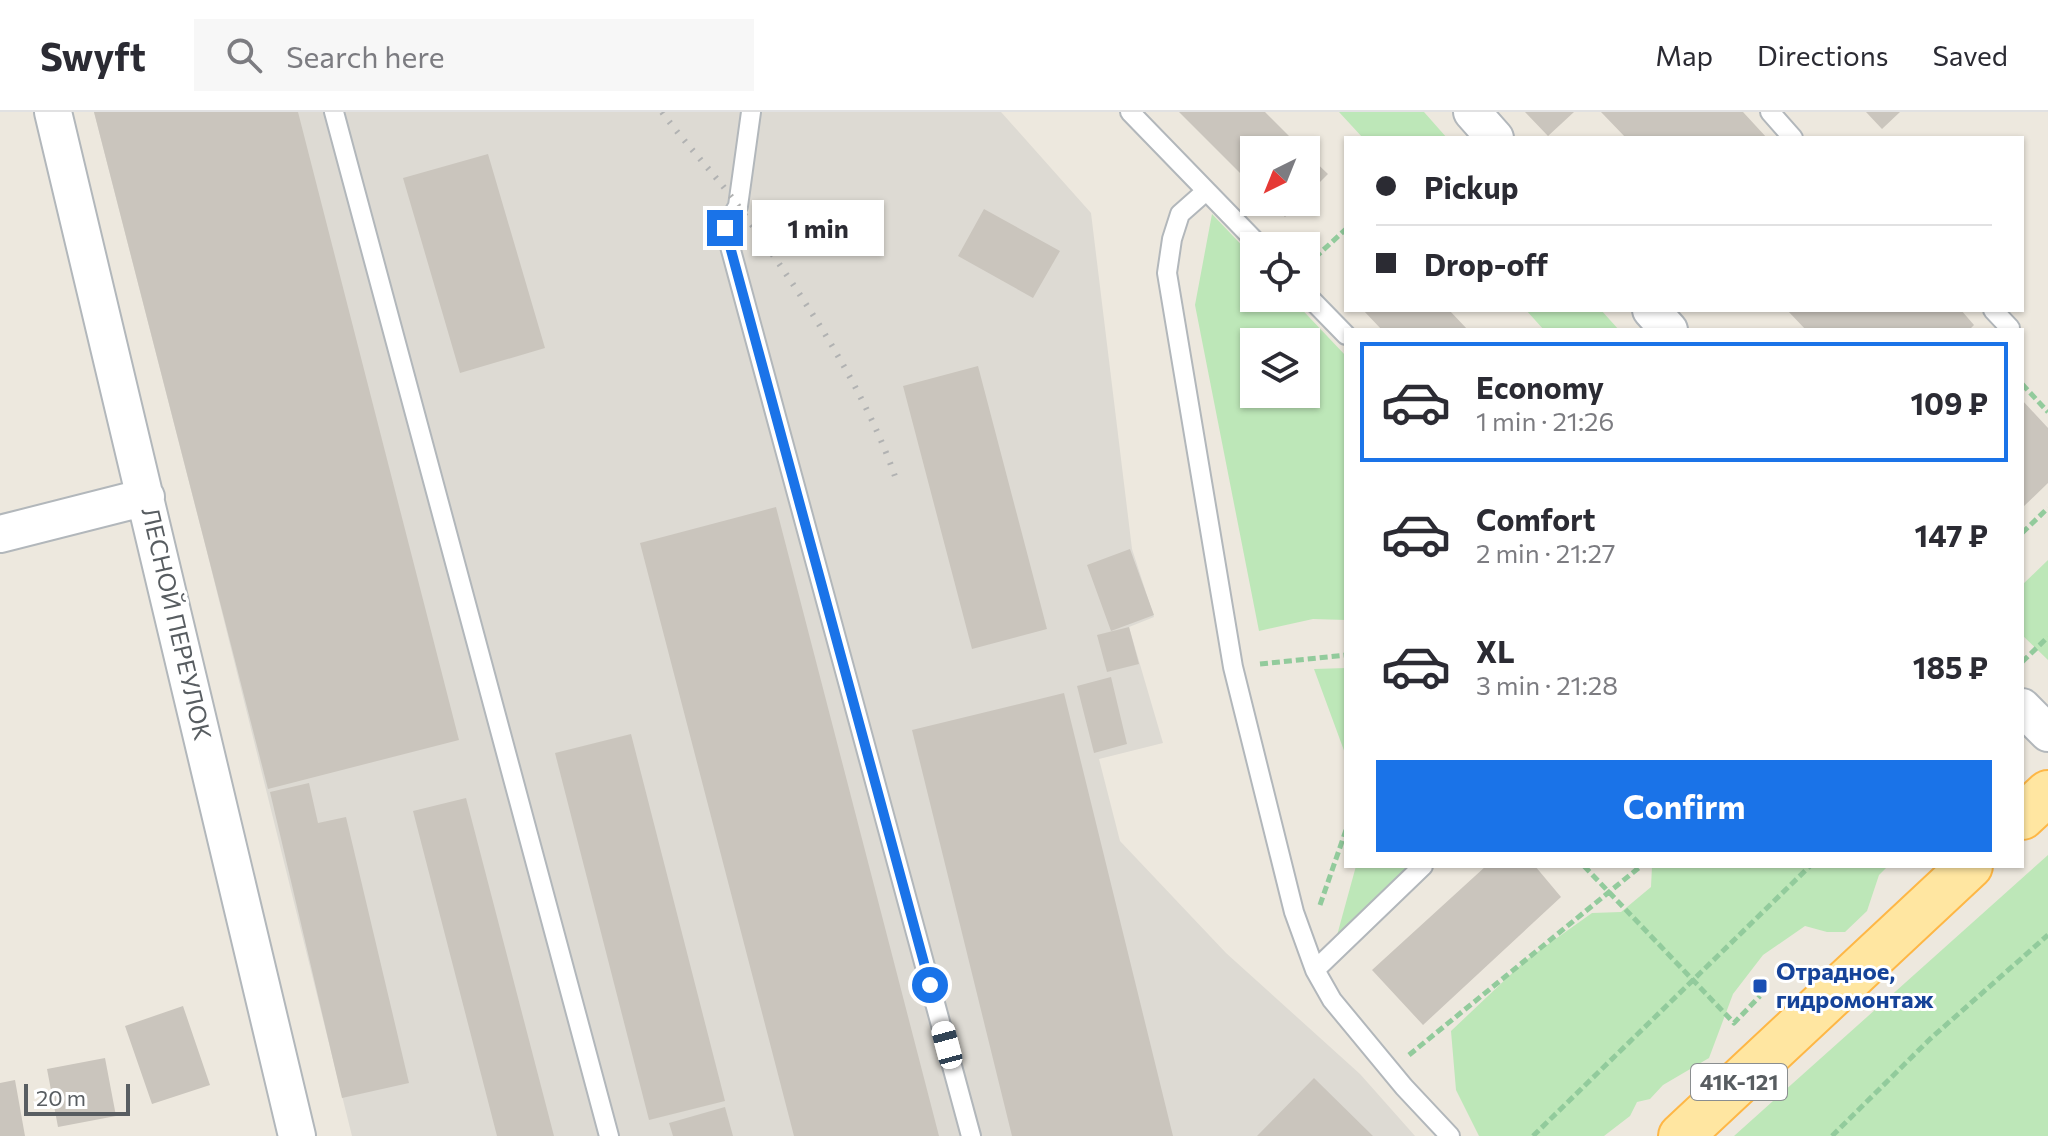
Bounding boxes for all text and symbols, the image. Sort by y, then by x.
search box [194,19,754,91]
text: Swyft [40,32,146,79]
icon: search [222,33,266,77]
text: Search here [286,37,445,74]
text: Map [1655,38,1713,72]
text: Directions [1757,38,1888,72]
text: Saved [1932,38,2008,72]
north arrow [1240,136,1320,216]
map controls [1240,136,1320,408]
text: Pickup [1424,168,1518,205]
callout: 1 min [753,200,885,256]
route end [707,210,743,246]
text: 1 min [787,212,849,243]
button: locate [1240,232,1320,312]
text: Drop-off [1424,245,1548,282]
button: layers [1240,328,1320,408]
icon: car [1380,366,1452,438]
text: Economy [1476,368,1604,405]
text: 109 ₽ [1910,384,1988,421]
text: 1 min · 21:26 [1476,405,1614,436]
icon: car [1380,498,1452,570]
text: Comfort [1476,500,1595,537]
street label: ЛЕСНОЙ ПЕРЕУЛОК [137,504,218,743]
text: 147 ₽ [1915,516,1988,553]
text: 2 min · 21:27 [1476,537,1616,568]
icon: car [1380,630,1452,702]
text: XL [1476,632,1515,669]
text: 185 ₽ [1913,648,1988,685]
text: 3 min · 21:28 [1476,669,1618,700]
button: Confirm [1376,760,1992,852]
place label: Отрадное, гидромонтаж [1776,956,1935,1013]
route start [912,967,948,1003]
marker: Отрадное, гидромонтаж [1751,977,1769,995]
car [929,1019,965,1071]
road number: 41К-121 [1691,1064,1787,1100]
scale bar [24,1080,130,1116]
text: 20 m [36,1084,86,1111]

